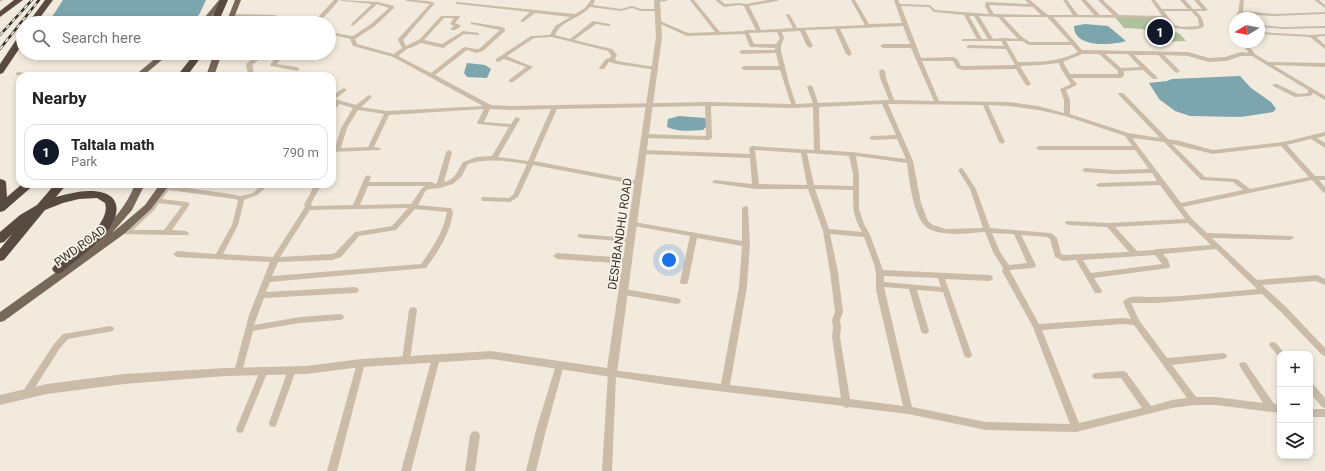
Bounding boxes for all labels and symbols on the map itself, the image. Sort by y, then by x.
north arrow [1229,12,1265,48]
pin: 1 [1147,17,1173,47]
street label: DESHBANDHU ROAD [605,177,635,291]
street label: PWD ROAD [51,223,109,269]
your location [659,250,679,270]

